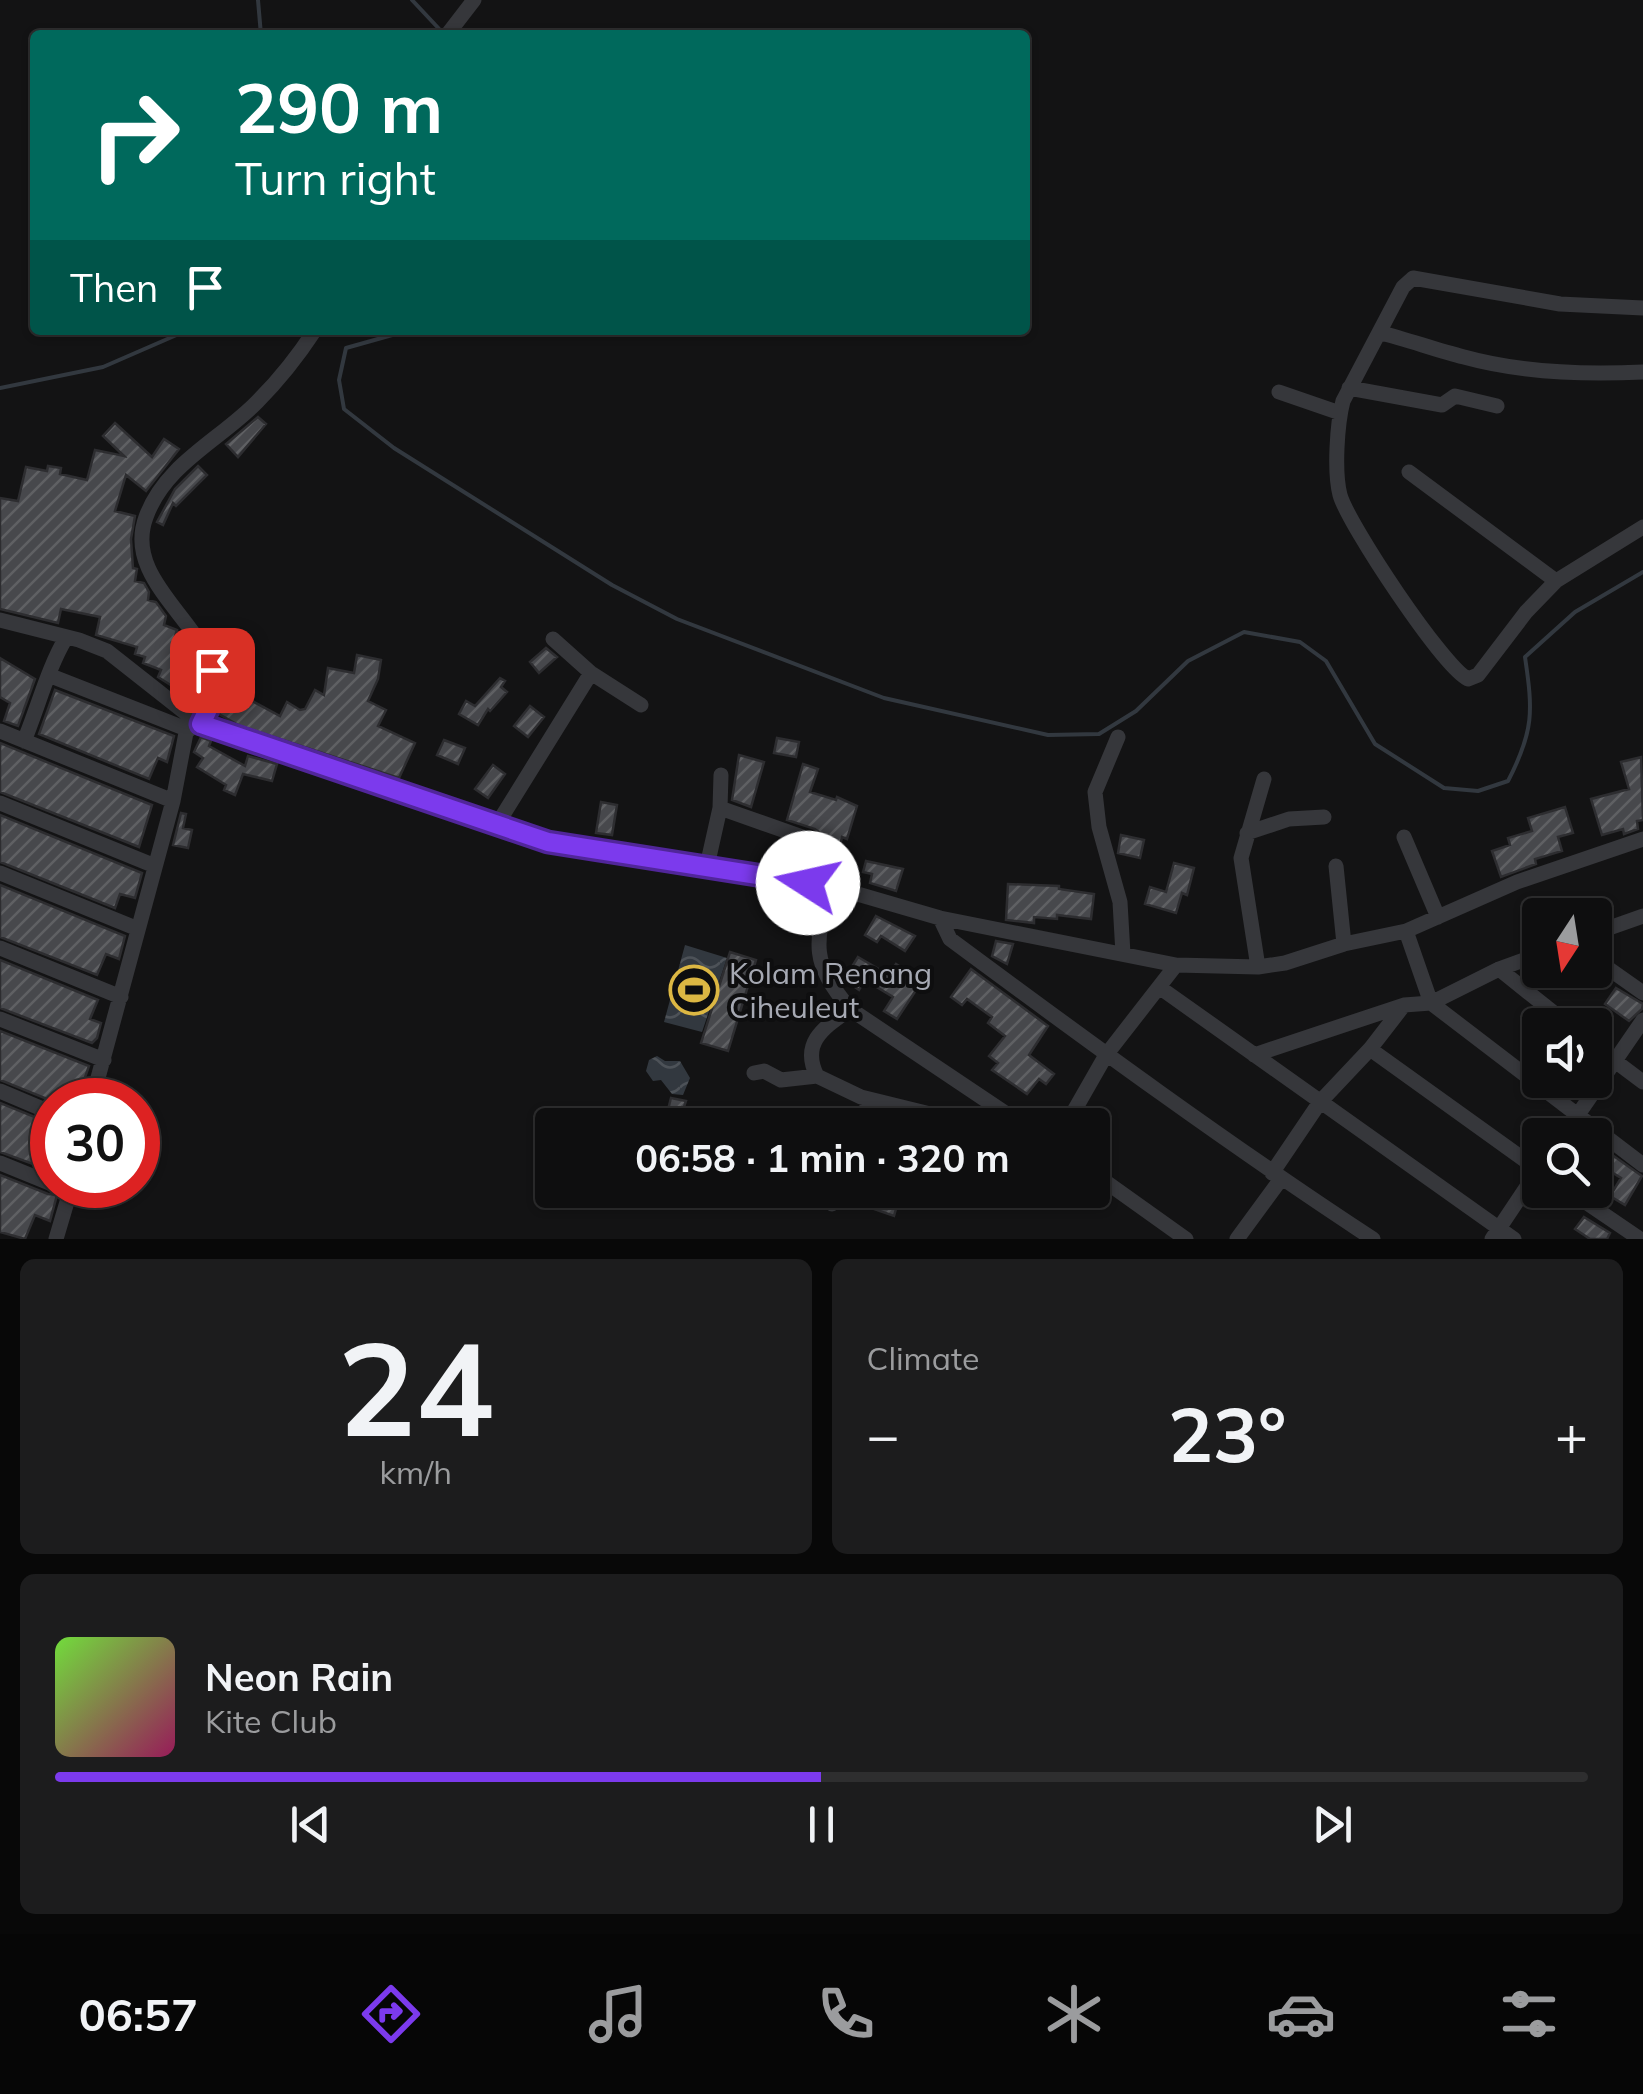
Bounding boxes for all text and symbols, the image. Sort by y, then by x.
text: 290 m [235,63,443,151]
icon: right [70,70,200,200]
text: Turn right [235,150,436,206]
icon: arrive [178,260,233,315]
text: Then [70,264,158,312]
pin [170,628,255,713]
icon: arrive [185,643,240,698]
position arrow [756,831,860,935]
north arrow [1522,898,1612,988]
map controls [1522,898,1612,1208]
place label: Kolam Renang Ciheuleut [729,954,932,1026]
sports icon: Kolam Renang Ciheuleut [668,964,720,1016]
button: sound [1522,1008,1612,1098]
speed limit sign: 30 [30,1078,160,1208]
button: search [1522,1118,1612,1208]
text: 06:58 · 1 min · 320 m [635,1134,1010,1182]
text: 24 [338,1305,494,1469]
text: Climate [867,1338,979,1378]
text: 23° [1168,1387,1286,1481]
text: − [867,1400,900,1469]
text: + [1555,1400,1588,1469]
text: km/h [380,1452,452,1492]
text: Neon Rain [205,1653,393,1701]
text: Kite Club [205,1701,337,1741]
icon: previous [283,1797,338,1852]
icon: pause [794,1797,849,1852]
icon: next [1305,1797,1360,1852]
icon: directions [356,1979,426,2049]
icon: music [583,1979,653,2049]
icon: phone [811,1979,881,2049]
icon: climate [1039,1979,1109,2049]
icon: car [1266,1979,1336,2049]
icon: filters [1494,1979,1564,2049]
text: 06:57 [79,1986,198,2042]

